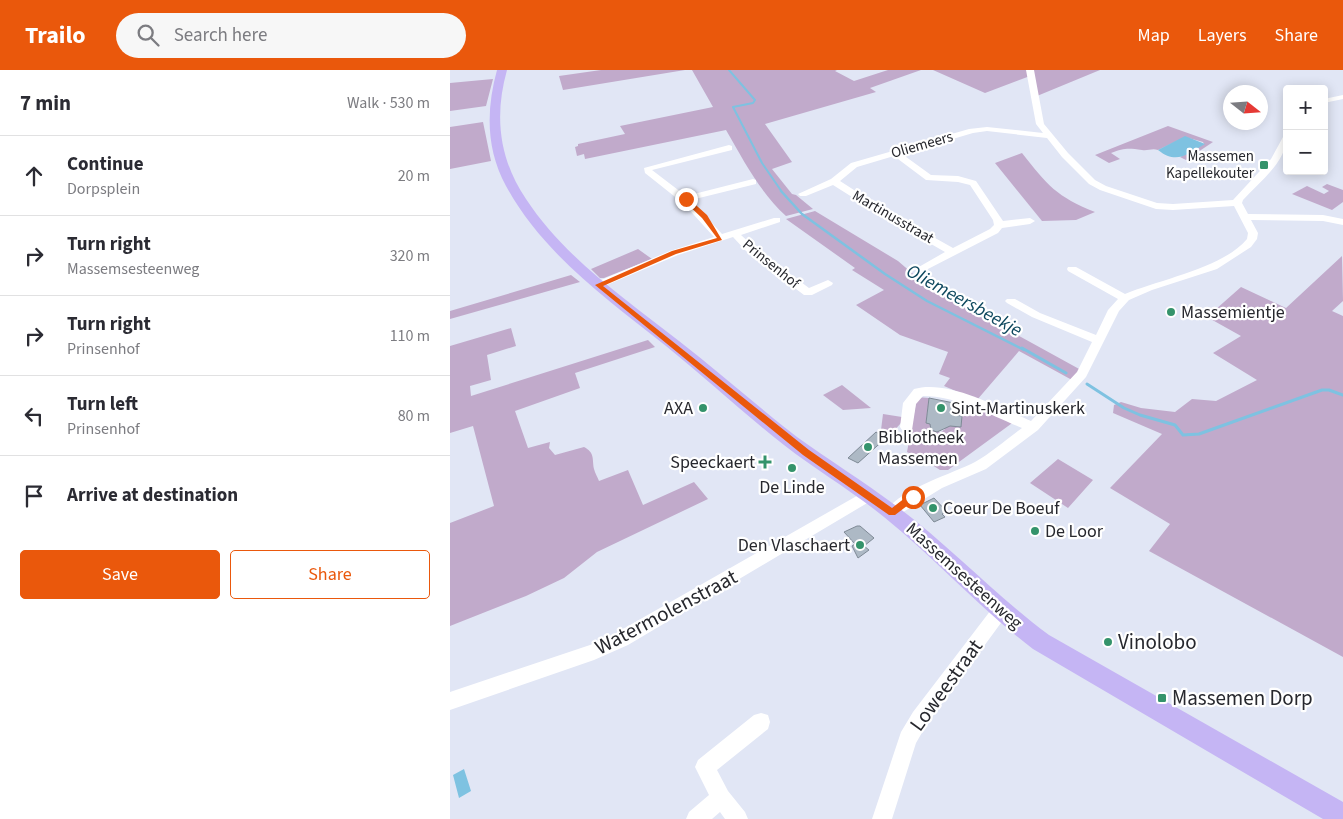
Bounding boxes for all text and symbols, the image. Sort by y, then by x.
search box [116,13,466,58]
text: Trailo [25,18,86,53]
icon: search [134,21,162,49]
text: Search here [174,22,267,49]
text: Map [1138,23,1170,48]
text: Layers [1198,23,1247,48]
text: Share [1275,23,1318,48]
north arrow [1223,85,1268,130]
map controls [1283,85,1328,175]
button: + [1283,85,1328,130]
text: 7 min [20,88,71,118]
text: Walk · 530 m [347,92,430,114]
street label: Oliemeers [889,126,955,164]
button: − [1283,130,1328,175]
place label: Massemen Kapellekouter [1166,146,1255,184]
text: Continue [67,151,144,178]
marker: Massemen Kapellekouter [1258,159,1270,171]
icon: ahead [20,162,48,190]
text: 20 m [398,165,430,187]
text: Dorpsplein [67,178,140,200]
street label: Martinusstraat [848,185,938,249]
route end [675,188,698,211]
text: Turn right [67,231,151,258]
street label: Prinsenhof [738,234,805,294]
icon: right [20,242,48,270]
text: 320 m [390,245,430,267]
text: Massemsesteenweg [67,258,199,280]
water label: Oliemeersbeekje [901,258,1027,344]
place label: Massemientje [1181,300,1285,325]
marker: Massemientje [1165,306,1177,318]
text: Turn right [67,311,151,338]
icon: right [20,322,48,350]
text: 110 m [390,325,430,347]
text: Prinsenhof [67,338,140,360]
text: Turn left [67,391,138,418]
place label: AXA [664,396,693,421]
place label: Sint-Martinuskerk [951,396,1085,421]
icon: left [20,402,48,430]
marker: AXA [697,402,709,414]
marker: Sint-Martinuskerk [935,402,947,414]
text: 80 m [398,405,430,427]
text: Prinsenhof [67,418,140,440]
place label: Bibliotheek Massemen [878,425,964,471]
marker: Bibliotheek Massemen [862,441,874,453]
place label: Speeckaert [670,450,755,475]
marker: Speeckaert [759,456,771,468]
marker: De Linde [786,462,798,474]
place label: De Linde [759,475,825,500]
icon: arrive [20,482,48,510]
text: Arrive at destination [67,482,238,509]
route start [902,486,925,509]
place label: Coeur De Boeuf [943,496,1060,521]
marker: Coeur De Boeuf [927,502,939,514]
street label: Massemsesteenweg [900,517,1028,635]
place label: De Loor [1045,519,1104,544]
marker: De Loor [1029,525,1041,537]
place label: Den Vlaschaert [738,533,850,558]
marker: Den Vlaschaert [854,539,866,551]
button: Save [20,550,220,599]
button: Share [230,550,430,599]
street label: Watermolenstraat [590,562,742,662]
place label: Vinolobo [1118,627,1197,657]
street label: Loweestraat [902,633,990,737]
marker: Vinolobo [1102,636,1114,648]
place label: Massemen Dorp [1172,683,1313,713]
marker: Massemen Dorp [1156,692,1168,704]

